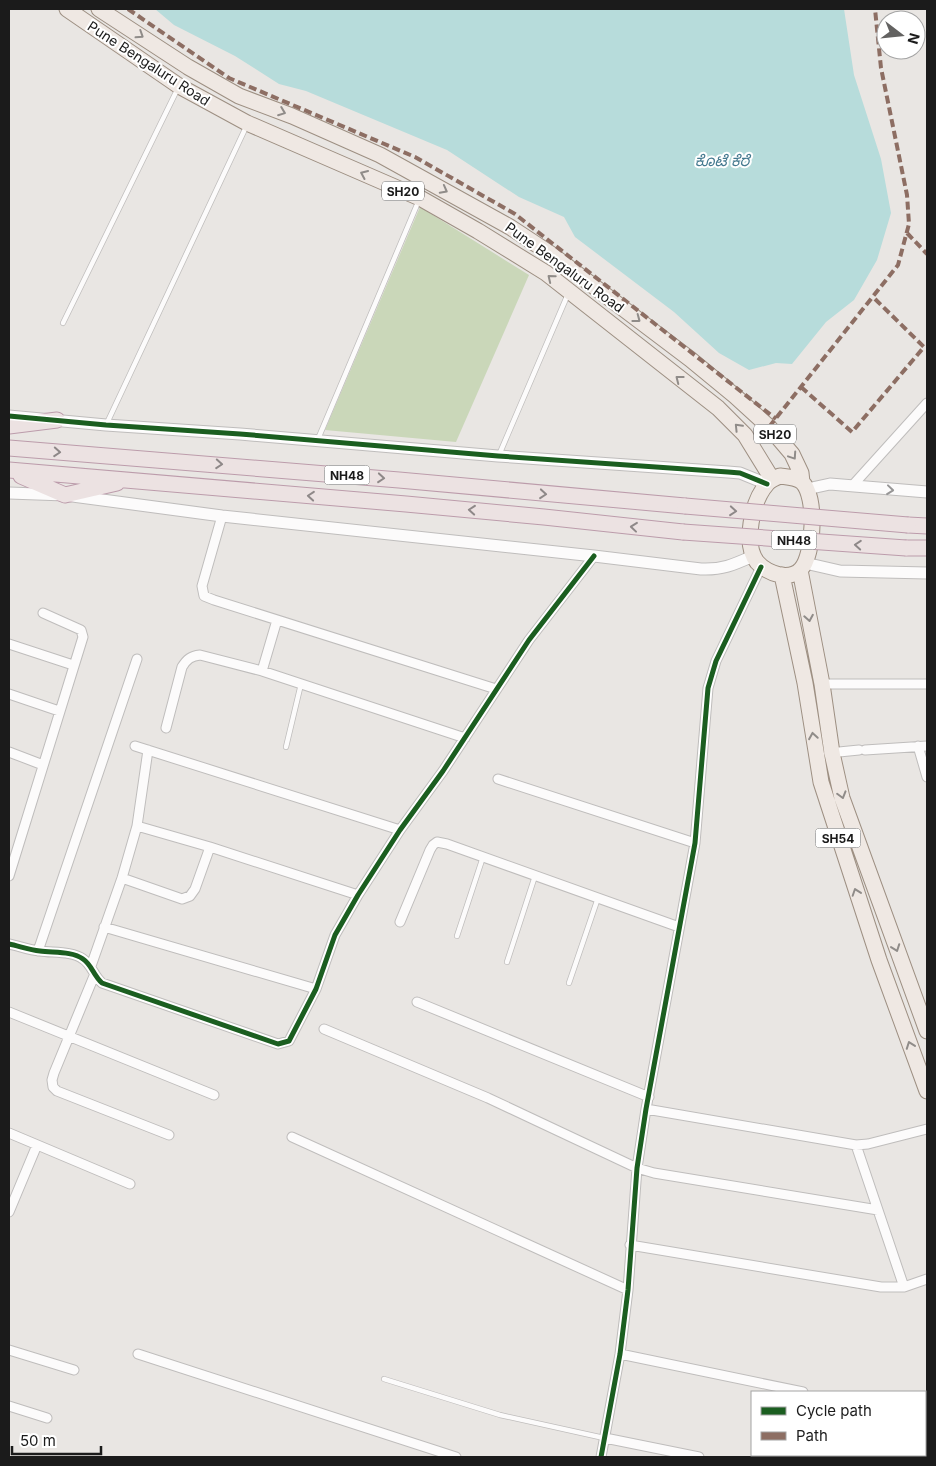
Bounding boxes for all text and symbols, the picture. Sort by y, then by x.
north arrow [876,10,926,60]
street label: Pune Bengaluru Road [85,17,213,109]
one-way arrow [134,29,143,39]
text: N [904,31,924,46]
one-way arrow [277,106,286,117]
water label: ಕೊಟೆ ಕೆರೆ [695,151,752,170]
one-way arrow [360,169,369,180]
road number: SH20 [382,182,424,200]
one-way arrow [439,184,448,194]
street label: Pune Bengaluru Road [502,218,628,316]
one-way arrow [548,276,557,284]
one-way arrow [631,313,641,322]
one-way arrow [676,376,685,384]
one-way arrow [735,424,744,433]
road number: SH20 [754,424,796,444]
one-way arrow [54,446,62,457]
one-way arrow [787,450,796,460]
one-way arrow [216,459,224,470]
road number: NH48 [324,466,370,484]
one-way arrow [378,472,386,483]
one-way arrow [886,484,894,495]
one-way arrow [539,488,547,499]
one-way arrow [306,491,314,502]
one-way arrow [468,505,476,516]
one-way arrow [730,505,738,516]
one-way arrow [630,522,638,533]
road number: NH48 [772,530,816,550]
one-way arrow [853,539,861,550]
one-way arrow [804,613,814,622]
one-way arrow [809,731,819,740]
one-way arrow [836,790,846,798]
road number: SH54 [816,828,860,848]
one-way arrow [852,889,862,897]
one-way arrow [890,943,900,952]
one-way arrow [906,1042,916,1050]
legend [751,1391,926,1456]
text: Cycle path [796,1401,872,1420]
scale bar [12,1424,101,1456]
text: Path [796,1426,828,1445]
text: 50 m [20,1431,56,1450]

